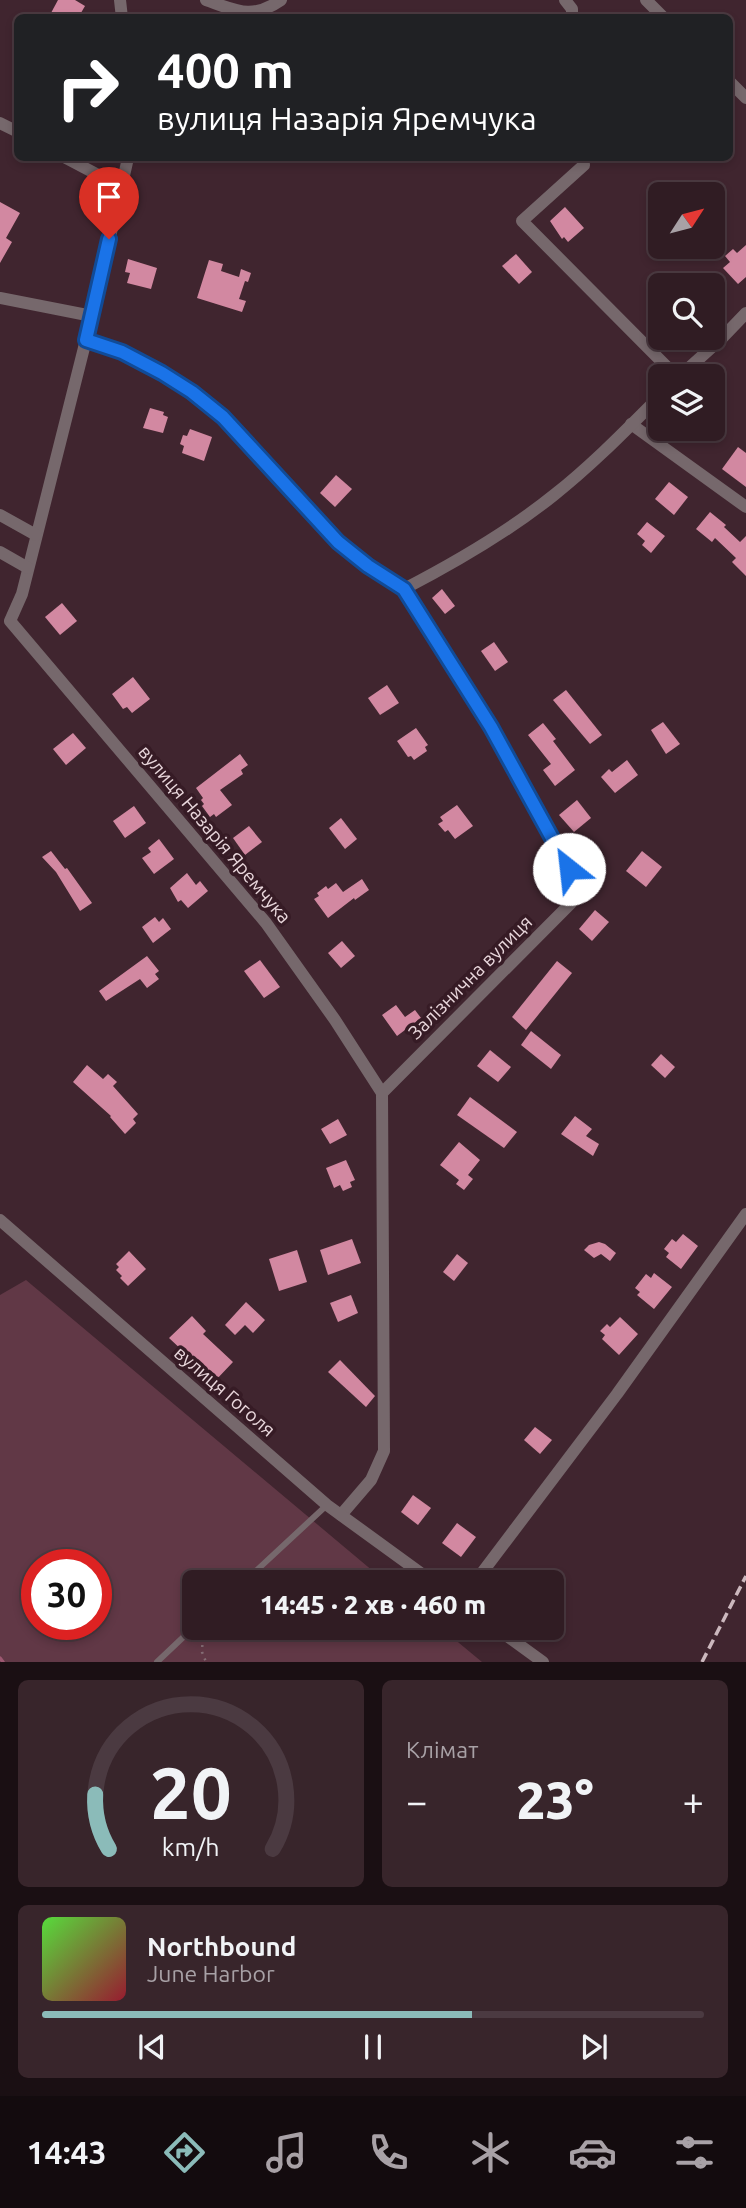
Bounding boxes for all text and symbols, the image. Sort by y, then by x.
icon: right [42,42,133,133]
text: 400 m [157,42,294,97]
text: вулиця Назарія Яремчука [157,100,537,136]
pin [79,167,139,239]
icon: arrive [90,178,128,216]
north arrow [648,182,724,259]
map controls [648,182,725,441]
button: search [648,273,725,350]
button: layers [648,364,725,441]
street label: вулиця Назарія Яремчука [134,741,296,927]
position arrow [532,832,606,906]
street label: Залізнична вулиця [404,911,536,1043]
street label: вулиця Гоголя [170,1341,280,1441]
speed limit sign: 30 [21,1549,112,1640]
text: 14:45 · 2 хв · 460 m [260,1590,486,1619]
text: Клімат [406,1737,478,1762]
text: 20 [150,1752,232,1834]
text: 23° [516,1771,594,1829]
text: − [406,1780,427,1822]
text: + [683,1780,704,1822]
text: km/h [162,1833,220,1861]
text: Northbound [147,1932,296,1961]
text: June Harbor [147,1961,275,1986]
icon: previous [133,2028,171,2066]
icon: pause [354,2028,392,2066]
icon: next [575,2028,613,2066]
icon: directions [160,2128,209,2177]
icon: music [262,2128,311,2177]
icon: phone [364,2128,413,2177]
icon: climate [466,2128,515,2177]
icon: car [568,2128,617,2177]
icon: filters [670,2128,719,2177]
text: 14:43 [27,2134,107,2170]

